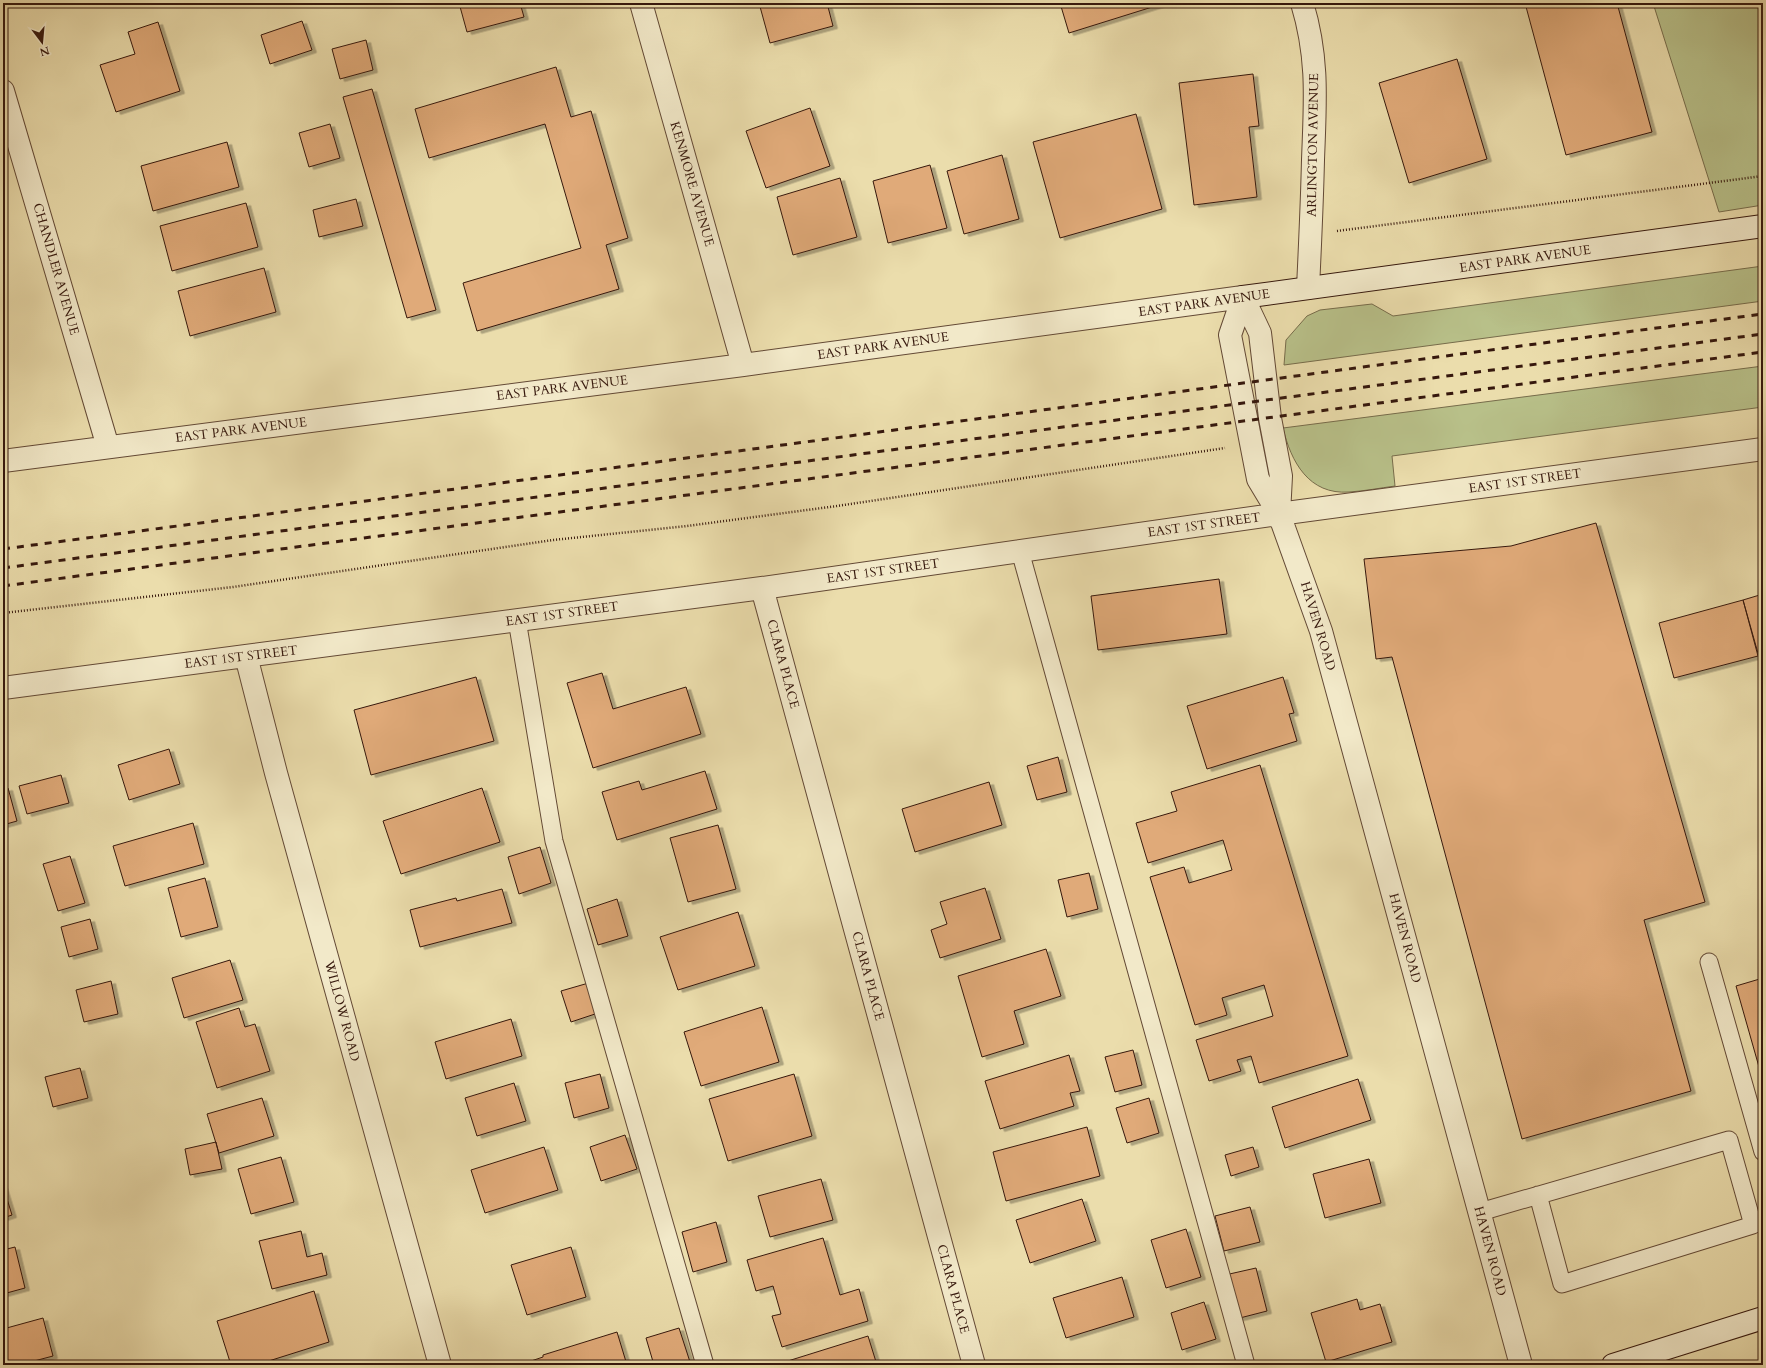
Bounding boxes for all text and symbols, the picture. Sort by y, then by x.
north arrow [22,22,62,62]
text: N [38,43,51,60]
street label: ARLINGTON AVENUE [1303,73,1323,217]
street label: KENMORE AVENUE [666,119,718,249]
street label: CHANDLER AVENUE [29,201,83,337]
street label: EAST PARK AVENUE [1458,241,1592,277]
street label: EAST PARK AVENUE [1137,285,1271,321]
street label: EAST PARK AVENUE [816,328,950,364]
street label: EAST PARK AVENUE [495,371,629,405]
street label: EAST PARK AVENUE [174,413,308,447]
street label: EAST 1ST STREET [1467,464,1583,498]
street label: EAST 1ST STREET [1146,508,1262,542]
street label: EAST 1ST STREET [825,554,941,588]
street label: HAVEN ROAD [1296,579,1340,673]
street label: EAST 1ST STREET [504,597,620,631]
street label: CLARA PLACE [762,617,804,711]
street label: EAST 1ST STREET [183,641,299,673]
street label: HAVEN ROAD [1384,891,1426,985]
street label: CLARA PLACE [847,929,889,1023]
street label: WILLOW ROAD [320,958,364,1063]
street label: HAVEN ROAD [1469,1204,1511,1298]
street label: CLARA PLACE [932,1242,974,1336]

